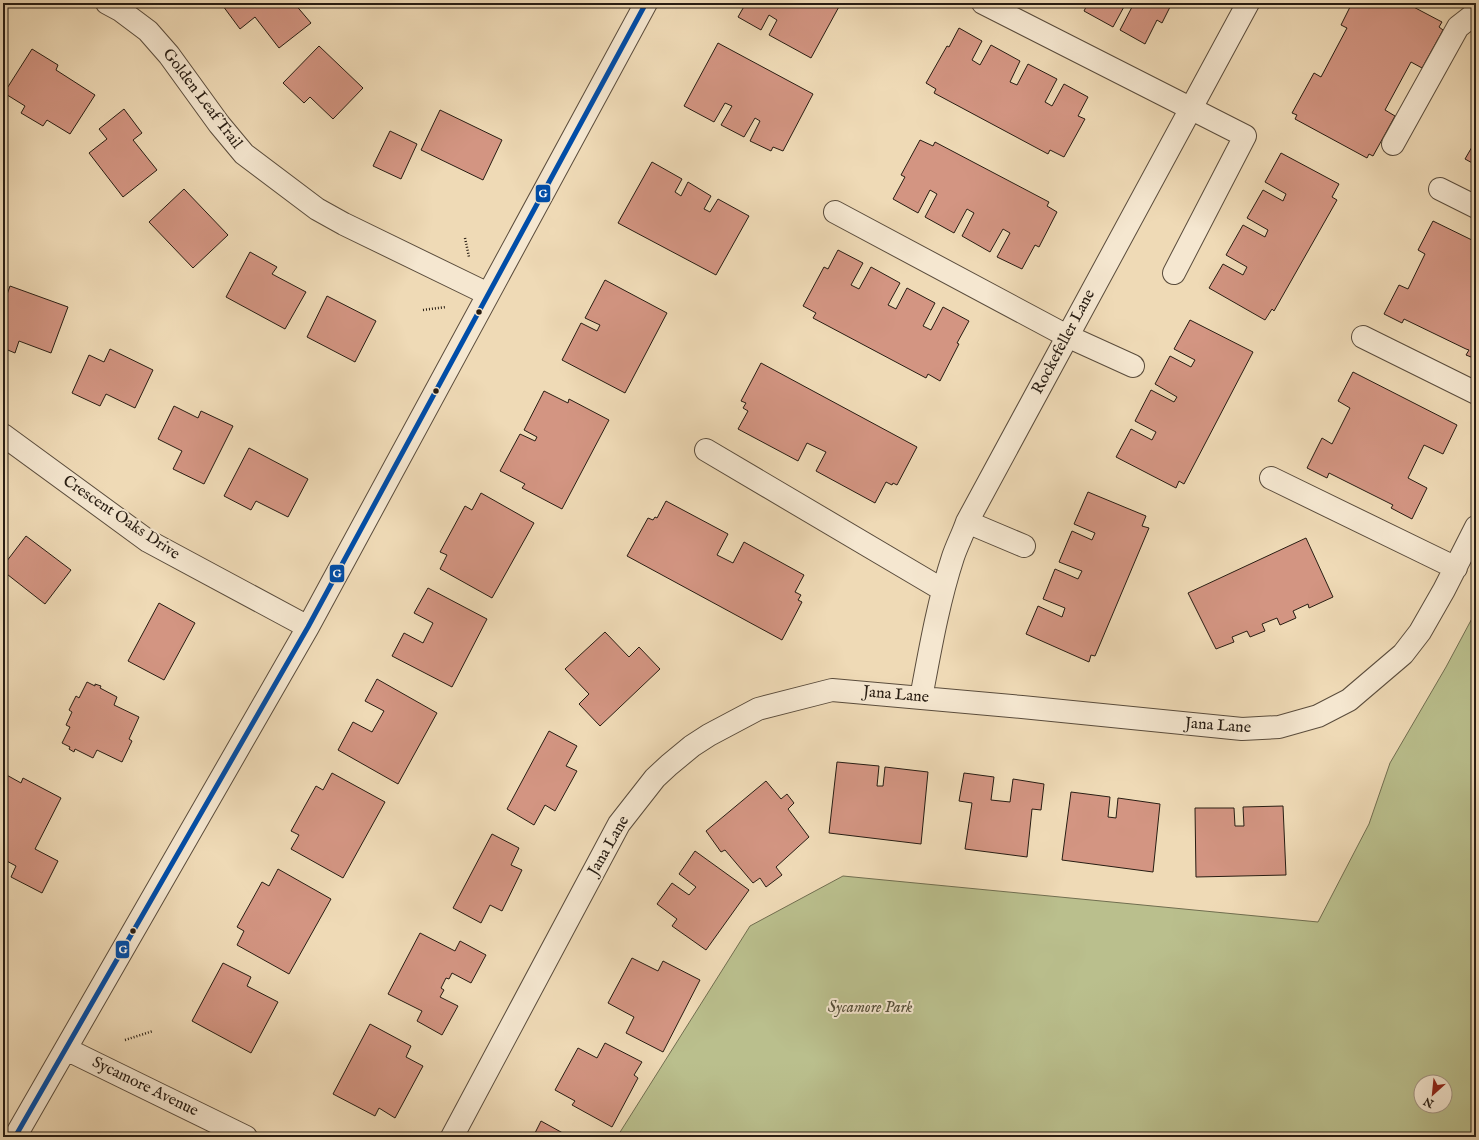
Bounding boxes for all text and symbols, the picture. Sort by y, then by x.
street label: Golden Leaf Trail [158,45,247,154]
line badge: G [535,184,551,203]
text: G [539,187,548,201]
street label: Rockefeller Lane [1028,286,1100,398]
unlabelled marker [474,307,484,317]
unlabelled marker [431,386,441,396]
street label: Crescent Oaks Drive [59,471,183,565]
line badge: G [329,564,345,583]
text: G [333,567,342,581]
street label: Jana Lane [860,682,930,708]
street label: Jana Lane [1182,714,1252,738]
street label: Jana Lane [583,812,634,881]
unlabelled marker [128,926,138,936]
line badge: G [115,940,130,959]
text: G [119,943,128,957]
park label: Sycamore Park [828,998,913,1018]
street label: Sycamore Avenue [89,1053,201,1121]
north arrow [1413,1074,1453,1114]
text: N [1421,1093,1437,1111]

